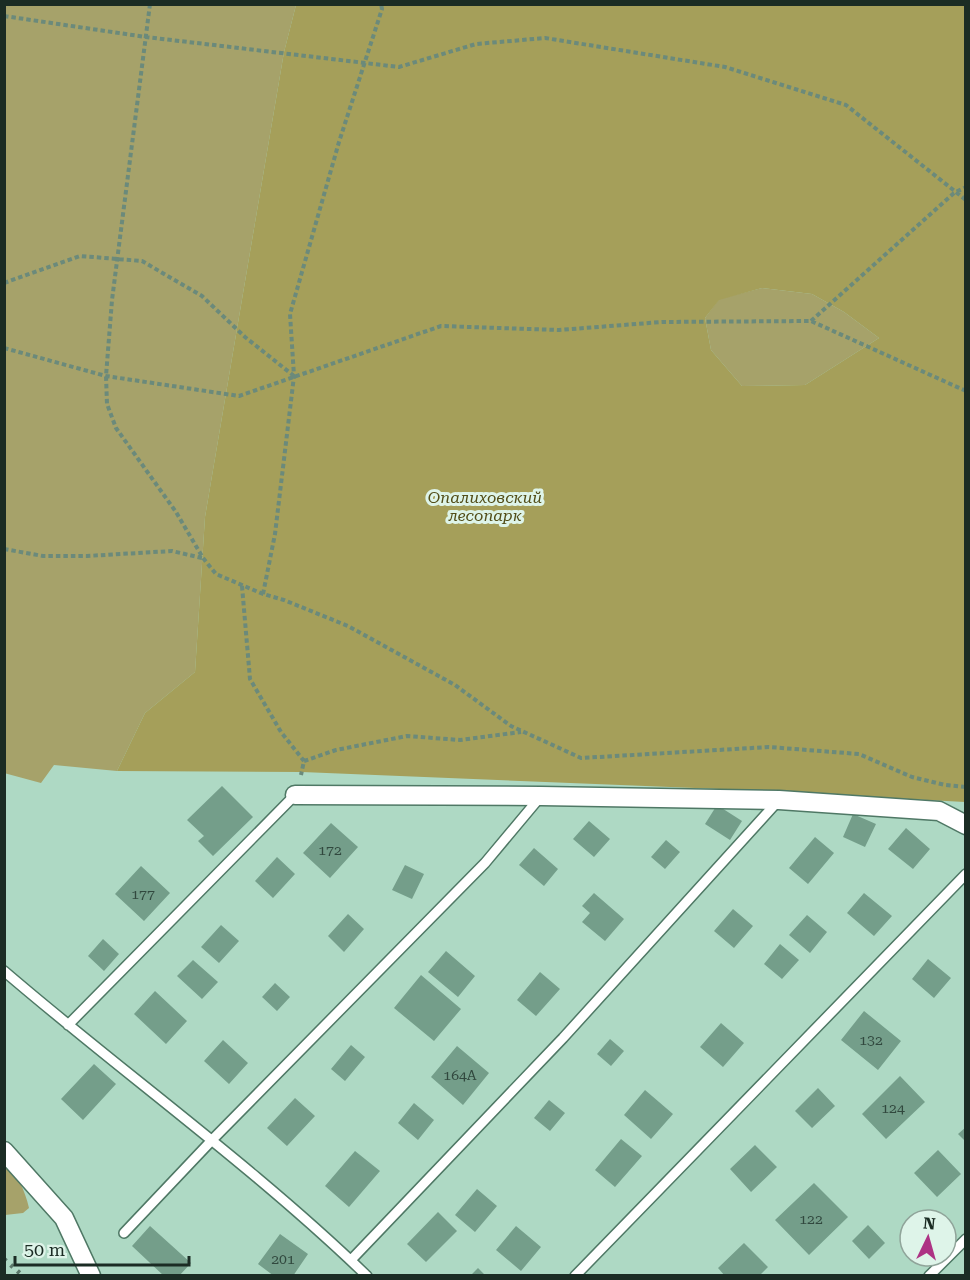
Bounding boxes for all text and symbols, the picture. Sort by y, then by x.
park label: Опалиховский лесопарк [428,488,542,525]
house number: 172 [318,842,342,858]
house number: 177 [131,886,155,902]
house number: 132 [859,1032,883,1048]
house number: 164А [443,1067,477,1083]
house number: 124 [881,1100,905,1116]
north arrow [898,1208,958,1268]
house number: 122 [799,1211,823,1227]
text: N [922,1214,936,1234]
scale bar [15,1229,189,1267]
text: 50 m [24,1239,65,1260]
house number: 201 [271,1251,295,1267]

